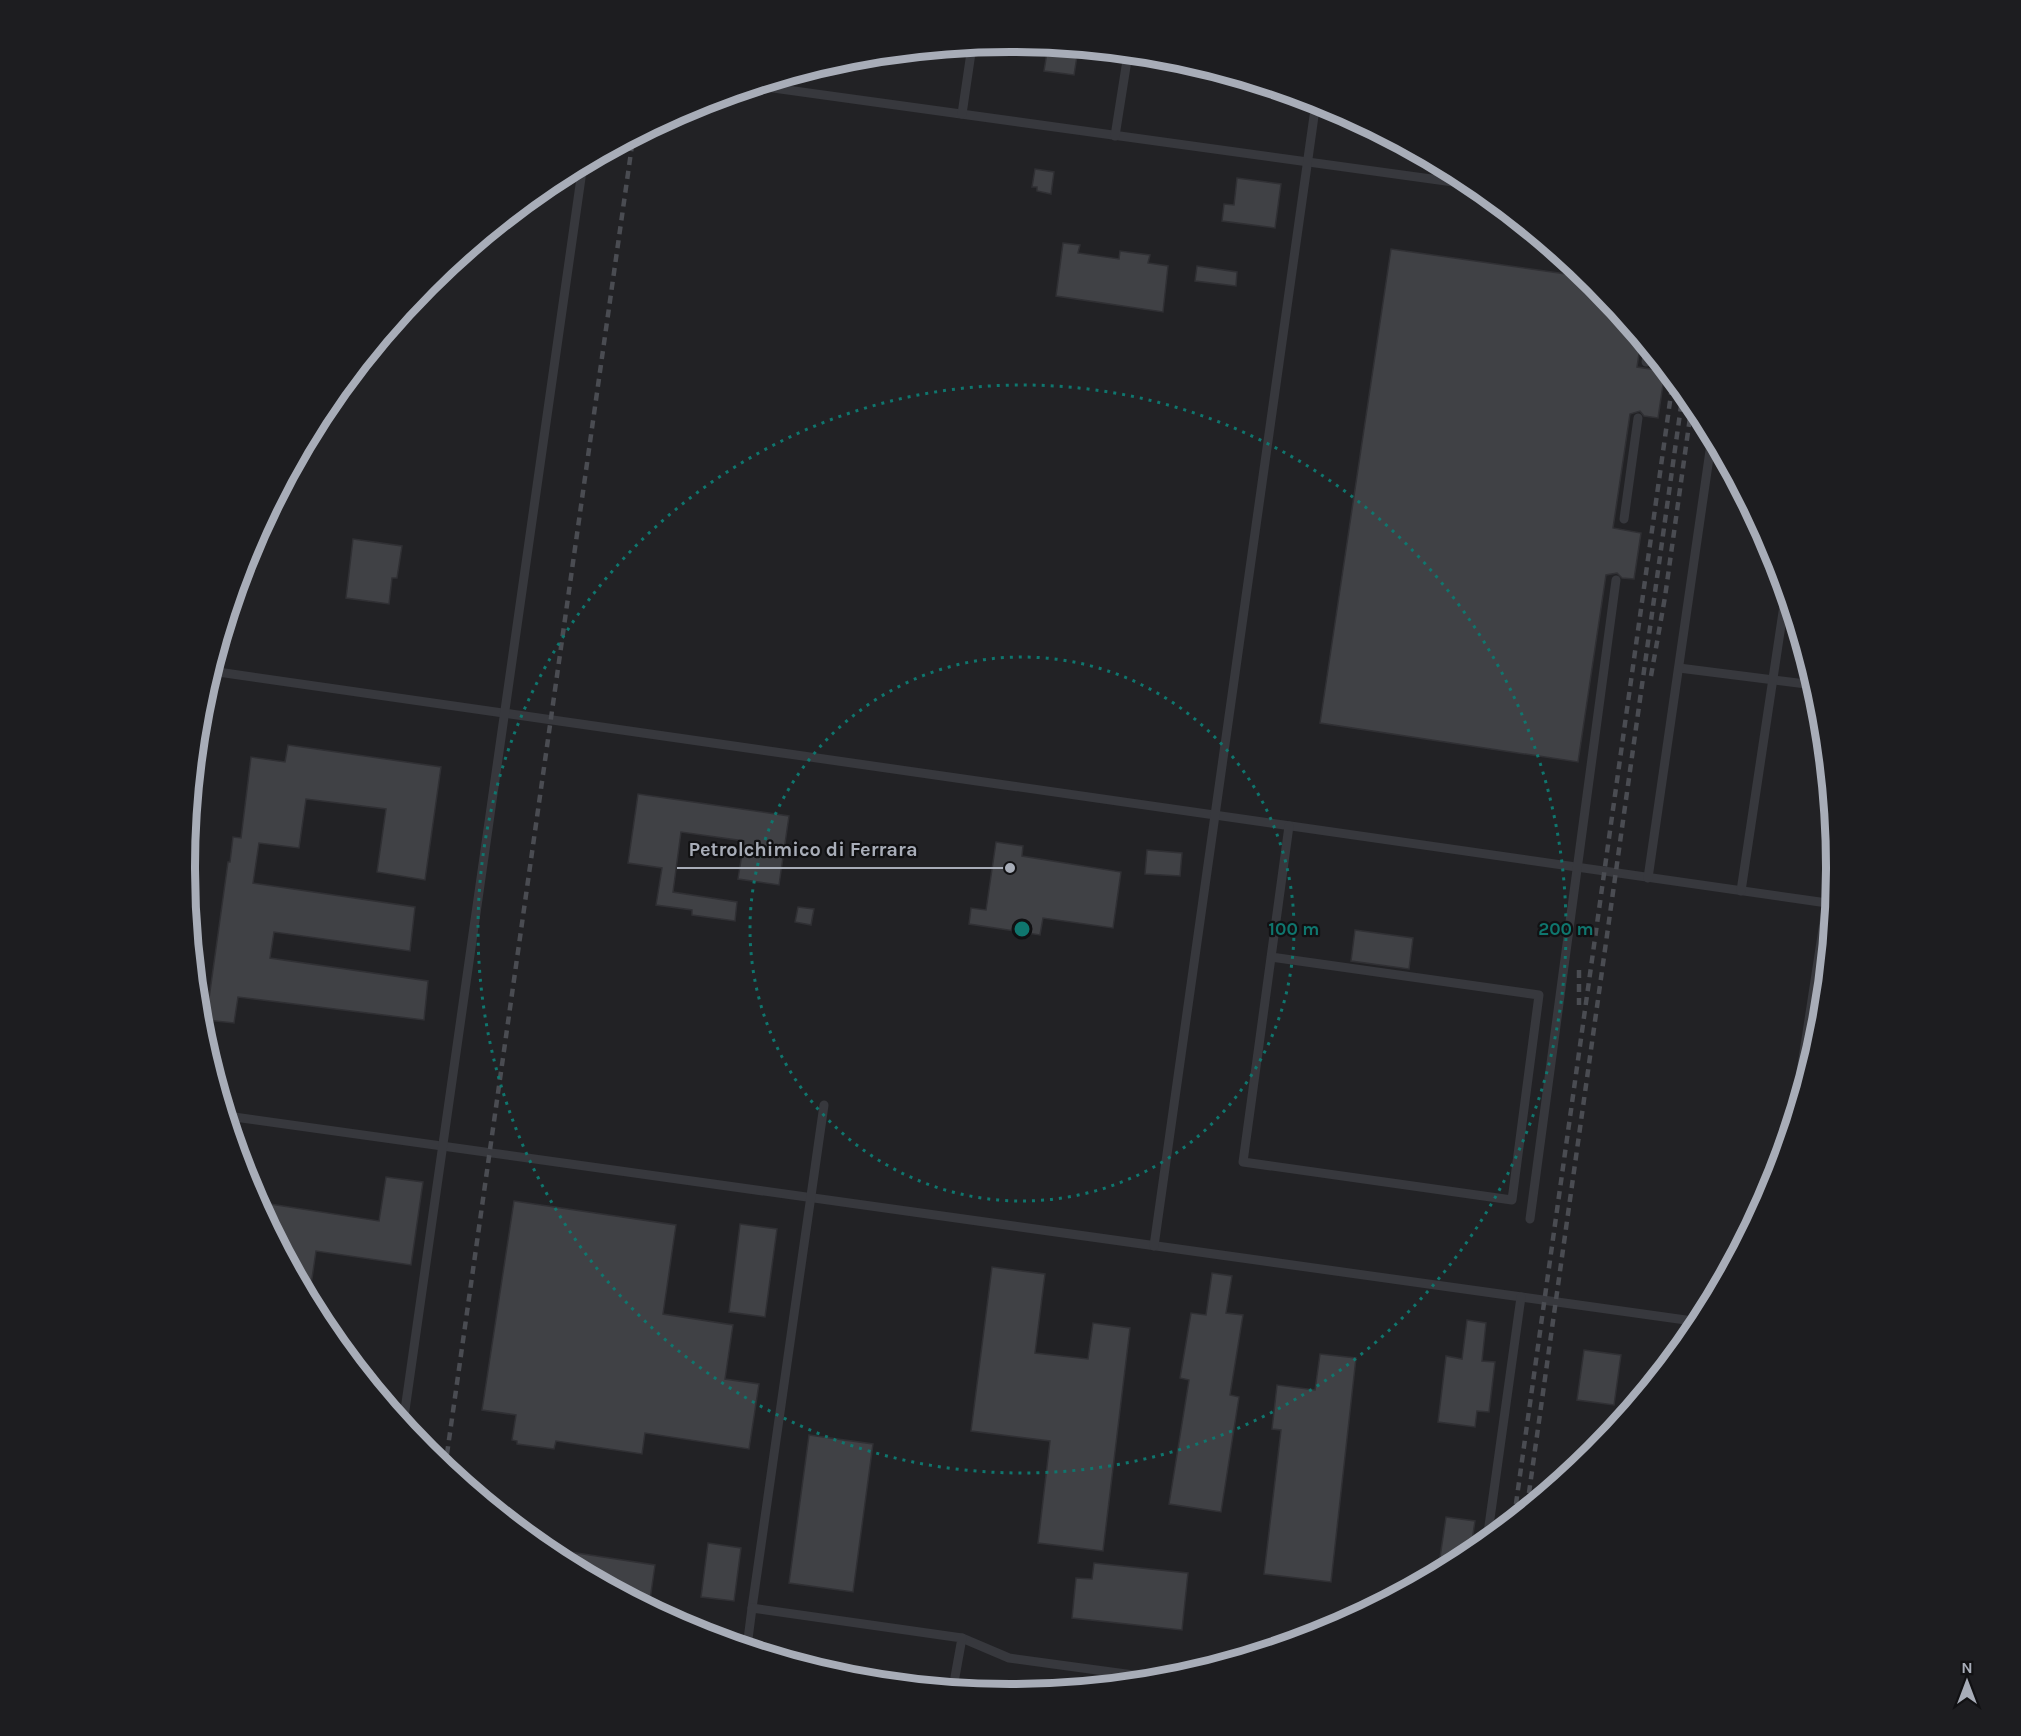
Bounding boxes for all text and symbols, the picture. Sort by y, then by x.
callout: Petrolchimico di Ferrara [677,830,930,868]
text: Petrolchimico di Ferrara [688,838,918,861]
text: 100 m [1269,918,1319,940]
text: 200 m [1538,918,1594,940]
centre of rings [1012,919,1032,939]
north arrow [1937,1652,1997,1712]
text: N [1961,1658,1973,1677]

